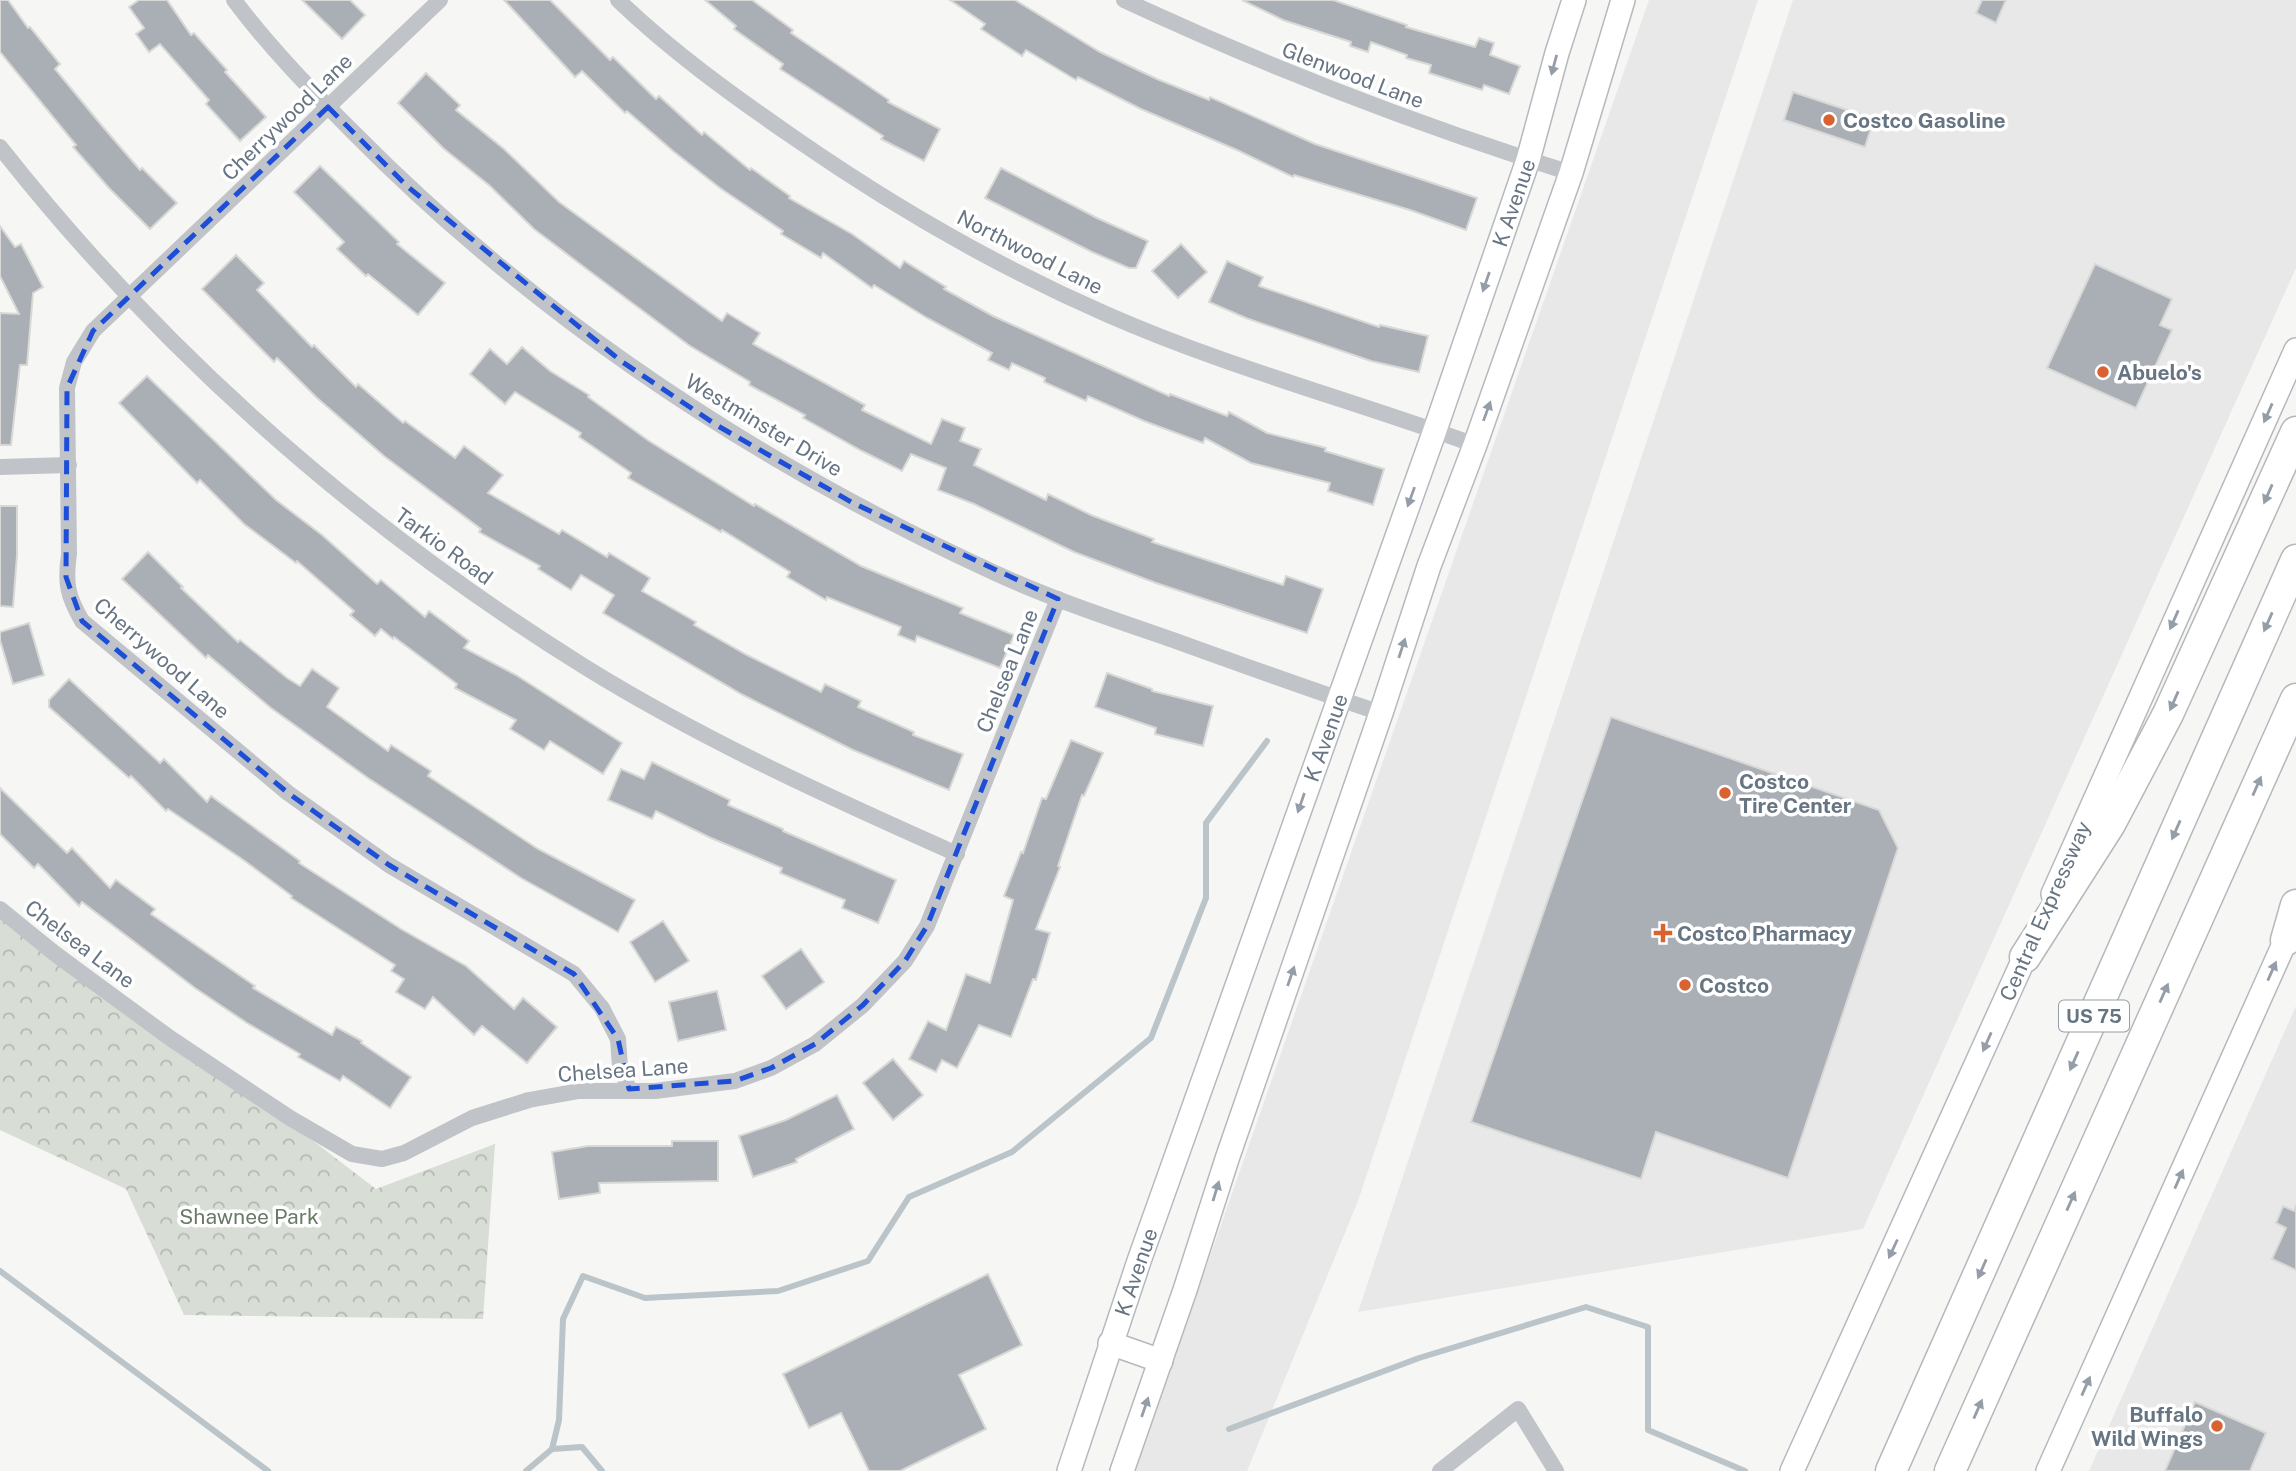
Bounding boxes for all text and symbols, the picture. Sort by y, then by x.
street label: Glenwood Lane [1279,36,1427,114]
street label: Cherrywood Lane [217,48,357,186]
one-way arrow [1548,55,1558,76]
place label: Costco Gasoline [1843,108,2006,133]
marker: Costco Gasoline [1821,112,1837,128]
street label: K Avenue [1487,155,1540,250]
street label: Northwood Lane [953,204,1107,300]
one-way arrow [1480,272,1491,293]
place label: Abuelo's [2117,360,2202,385]
marker: Abuelo's [2095,364,2111,380]
street label: Westminster Drive [681,368,847,482]
one-way arrow [1482,400,1493,421]
one-way arrow [2262,402,2273,423]
one-way arrow [2262,484,2274,504]
one-way arrow [1405,486,1416,507]
street label: Tarkio Road [390,502,498,590]
street label: Cherrywood Lane [89,592,235,724]
street label: Chelsea Lane [971,606,1043,736]
one-way arrow [2168,610,2180,630]
one-way arrow [2262,612,2273,633]
one-way arrow [1398,638,1408,659]
street label: K Avenue [1298,690,1353,785]
one-way arrow [2168,691,2180,711]
place label: Costco Tire Center [1739,769,1852,818]
one-way arrow [2251,776,2263,796]
marker: Costco Tire Center [1717,785,1733,801]
one-way arrow [1295,793,1306,814]
street label: Central Expressway [1994,817,2096,1005]
one-way arrow [2170,820,2181,841]
street label: Chelsea Lane [20,895,140,993]
place label: Costco Pharmacy [1677,921,1852,946]
marker: Costco Pharmacy [1655,925,1671,941]
one-way arrow [2266,961,2278,981]
one-way arrow [1286,965,1297,986]
place label: Costco [1699,973,1769,998]
marker: Costco [1677,977,1693,993]
one-way arrow [2159,983,2170,1004]
road number: US 75 [2059,1000,2129,1032]
one-way arrow [1981,1031,1992,1052]
one-way arrow [2068,1050,2079,1071]
street label: Chelsea Lane [557,1053,689,1087]
one-way arrow [2174,1168,2185,1189]
one-way arrow [1212,1180,1222,1201]
one-way arrow [2065,1191,2077,1211]
park label: Shawnee Park [179,1204,319,1229]
street label: K Avenue [1109,1224,1162,1319]
one-way arrow [1888,1239,1899,1259]
one-way arrow [1976,1258,1987,1279]
one-way arrow [2081,1376,2092,1397]
one-way arrow [1140,1396,1151,1417]
one-way arrow [1972,1399,1984,1419]
place label: Buffalo Wild Wings [2091,1402,2203,1451]
marker: Buffalo Wild Wings [2209,1418,2225,1434]

